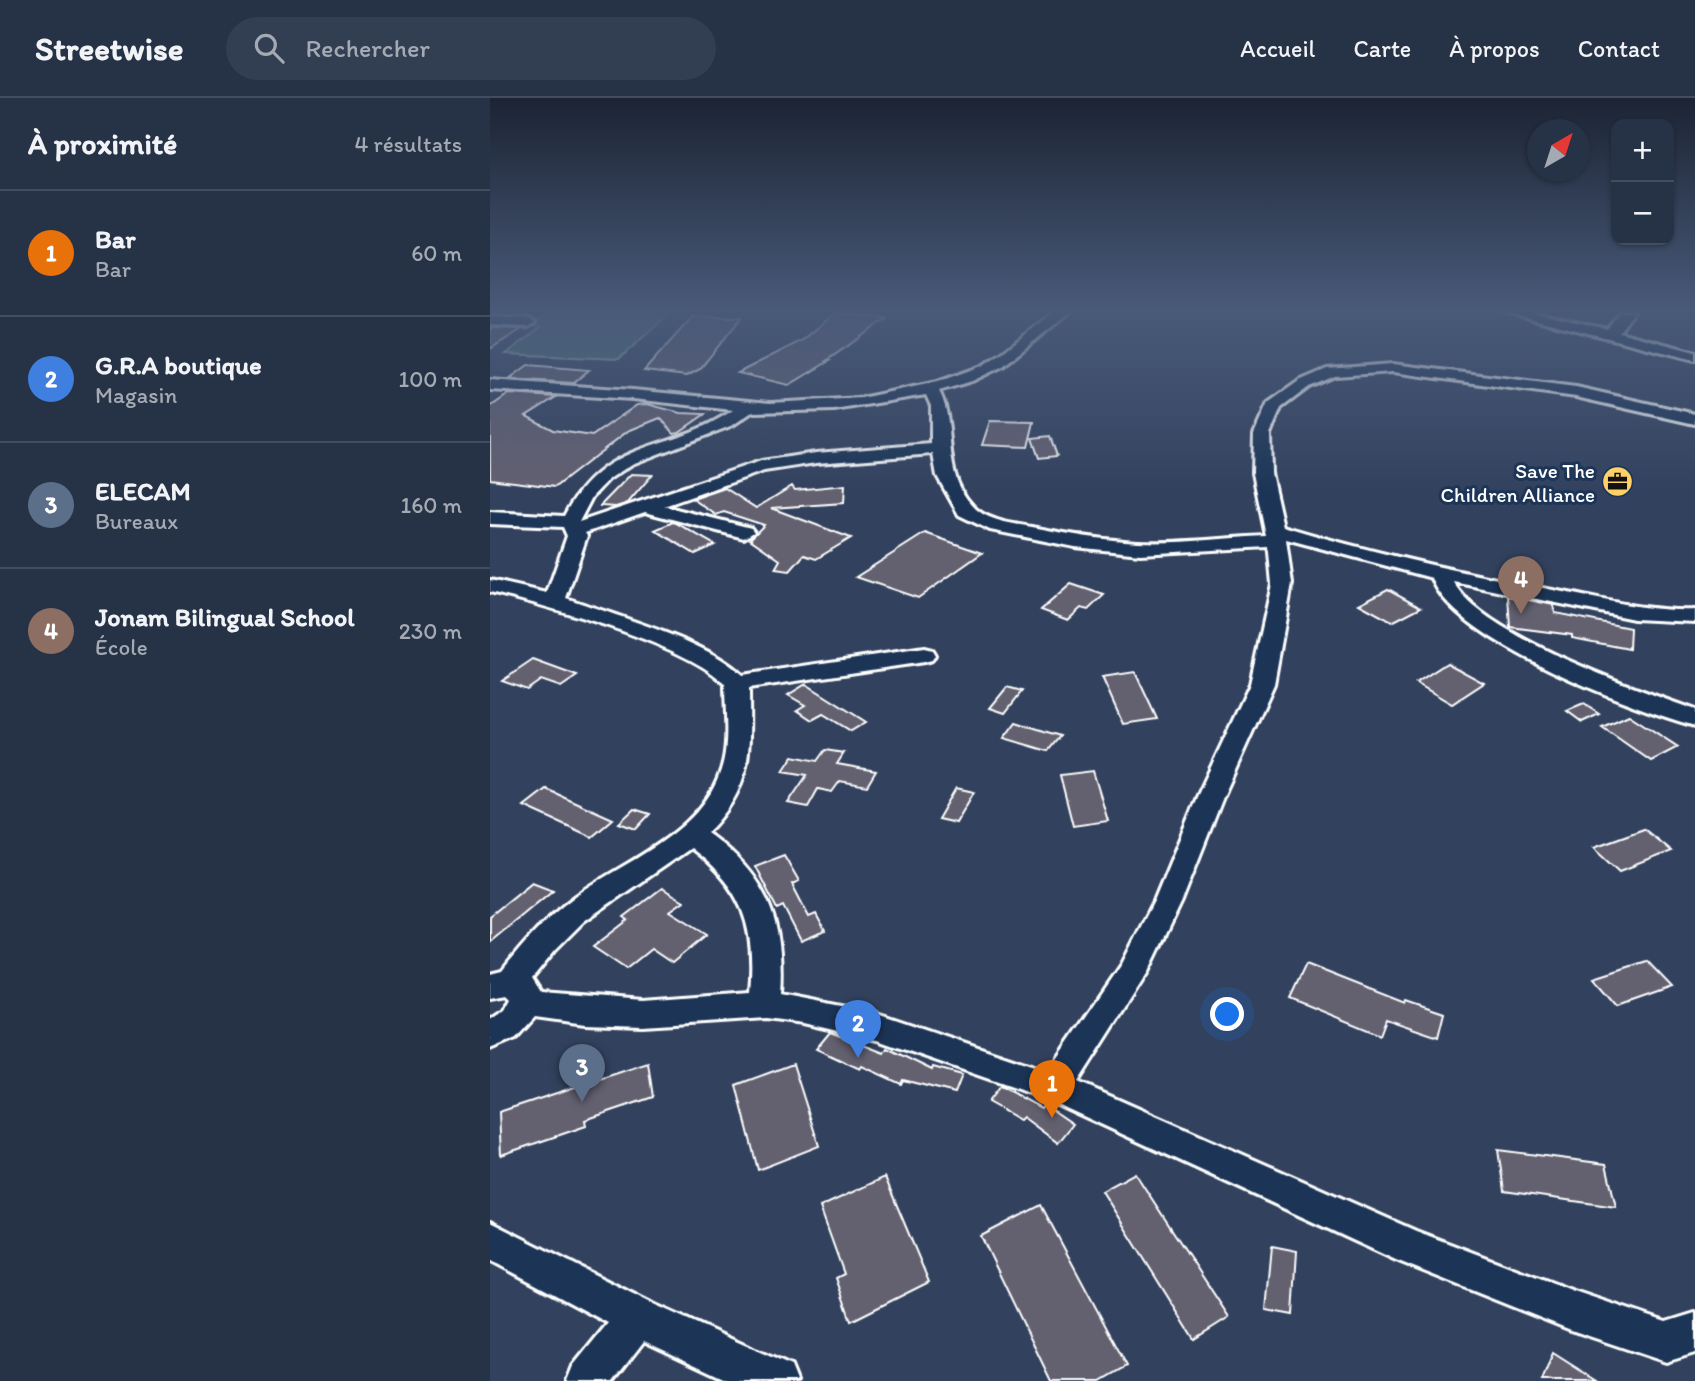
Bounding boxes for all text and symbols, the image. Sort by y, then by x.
search box [226,17,716,80]
text: Streetwise [35,29,184,68]
icon: search [250,29,288,67]
text: Rechercher [306,32,430,64]
text: Accueil [1240,34,1315,63]
text: Carte [1353,34,1411,63]
text: À propos [1449,34,1540,63]
text: Contact [1578,34,1660,63]
north arrow [1527,119,1590,182]
map controls [1611,119,1674,245]
button: + [1611,119,1674,182]
text: À proximité [28,125,177,162]
text: 4 résultats [355,130,462,158]
button: − [1611,182,1674,245]
text: Bar [95,223,136,255]
text: 1 [46,239,56,267]
text: 60 m [411,239,462,267]
text: Bar [95,255,131,283]
text: G.R.A boutique [95,349,262,381]
text: 2 [45,365,57,393]
text: 100 m [398,365,462,393]
text: Magasin [95,381,177,409]
place label: Save The Children Alliance [1441,458,1595,507]
office icon: Save The Children Alliance [1601,465,1635,499]
text: ELECAM [95,475,191,507]
text: 3 [45,491,57,519]
text: 160 m [400,491,462,519]
text: Bureaux [95,507,178,535]
pin: 4 [1498,556,1544,614]
text: Jonam Bilingual School [95,601,355,633]
text: 4 [44,617,58,645]
text: 230 m [399,617,462,645]
text: École [95,633,148,661]
your location [1210,997,1244,1031]
pin: 2 [835,1000,881,1058]
pin: 3 [559,1044,605,1102]
pin: 1 [1029,1060,1075,1118]

